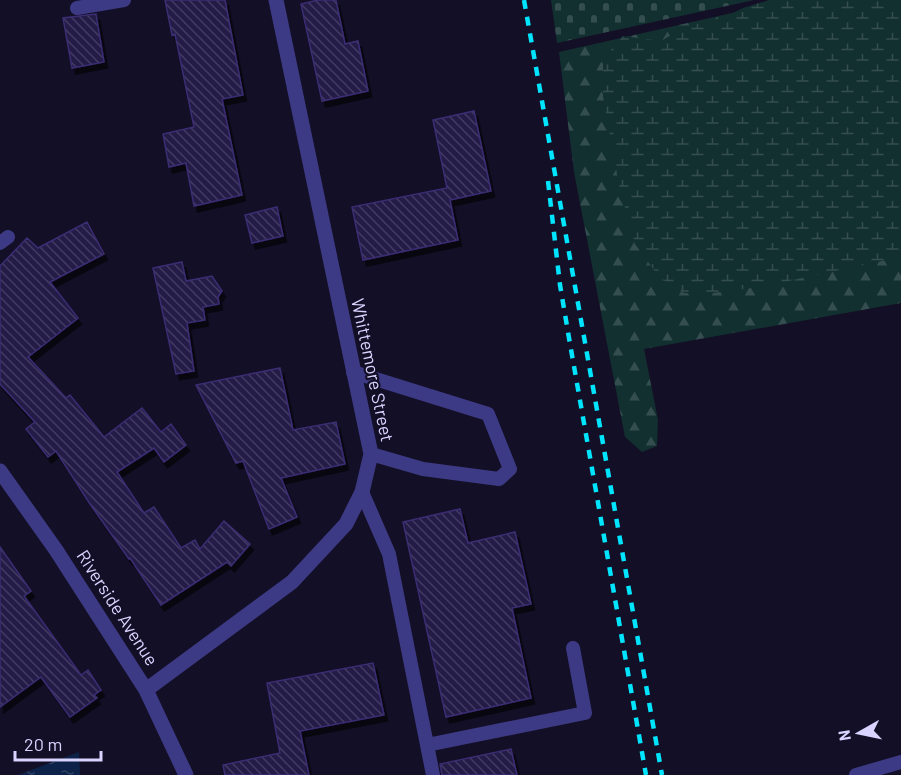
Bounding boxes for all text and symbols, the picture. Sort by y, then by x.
street label: Whittemore Street [347,296,399,443]
street label: Riverside Avenue [72,546,163,669]
north arrow [829,703,889,763]
scale bar [15,724,100,762]
text: N [833,729,854,742]
text: 20 m [24,733,62,755]

